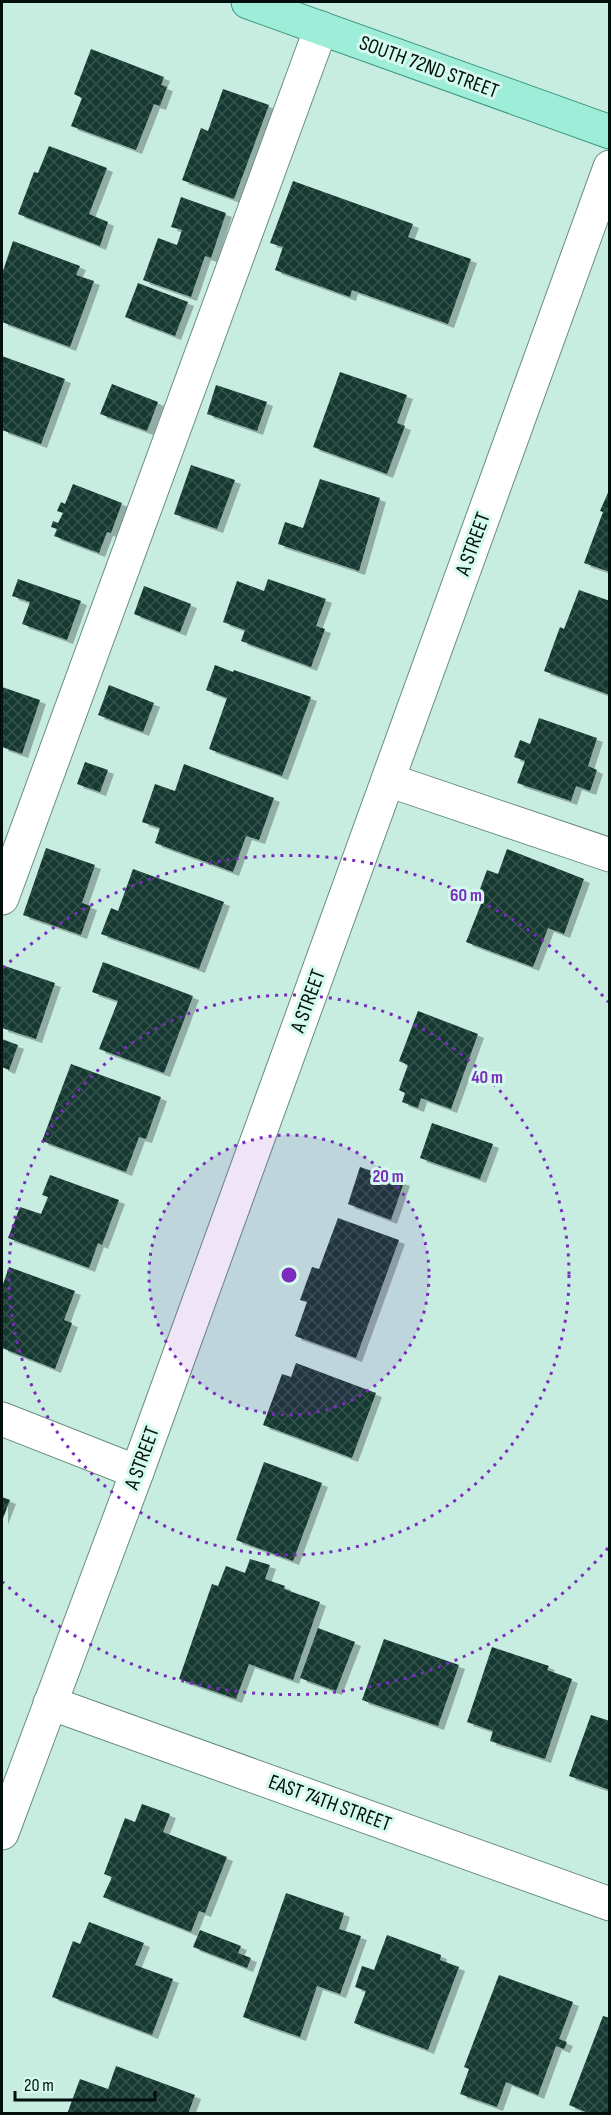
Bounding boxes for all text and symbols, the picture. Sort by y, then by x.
street label: SOUTH 72ND STREET [356,30,503,104]
street label: A STREET [450,509,496,580]
text: 60 m [450,885,482,906]
street label: A STREET [285,966,331,1037]
text: 40 m [471,1067,503,1088]
text: 20 m [372,1166,404,1187]
centre of rings [279,1265,299,1285]
street label: A STREET [119,1423,165,1494]
street label: EAST 74TH STREET [265,1769,395,1837]
scale bar [15,2064,154,2102]
text: 20 m [24,2075,54,2096]

